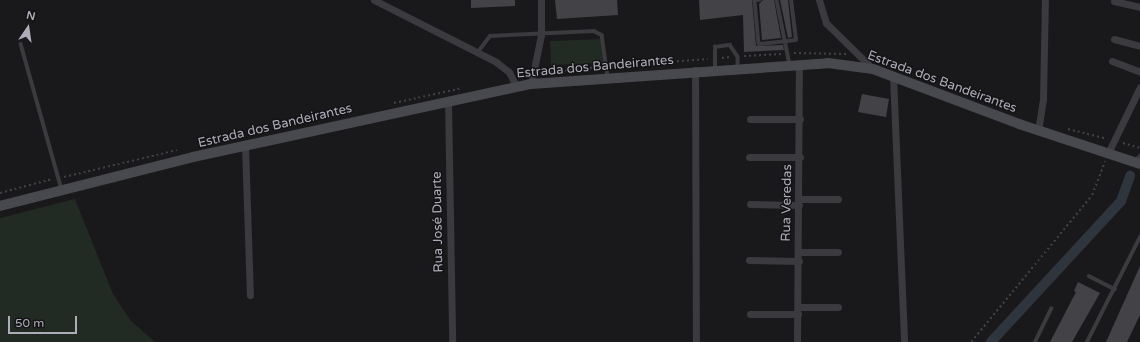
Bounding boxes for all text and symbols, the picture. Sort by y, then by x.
north arrow [8,8,48,48]
text: N [25,8,37,23]
street label: Estrada dos Bandeirantes [865,48,1019,116]
street label: Estrada dos Bandeirantes [516,52,674,82]
street label: Estrada dos Bandeirantes [196,101,354,151]
street label: Rua Veredas [779,164,795,242]
street label: Rua José Duarte [429,171,447,273]
scale bar [10,308,79,334]
text: 50 m [15,316,44,330]

